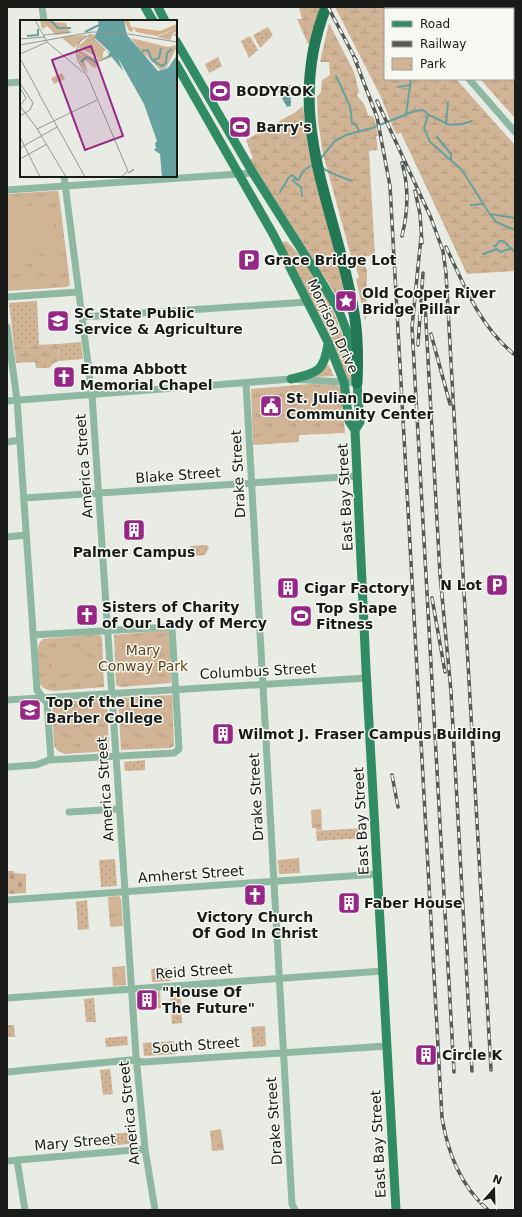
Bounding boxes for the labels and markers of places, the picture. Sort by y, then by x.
sports icon: BODYROK [207,78,233,104]
place label: BODYROK [236,83,314,99]
sports icon: Barry's [227,114,253,140]
place label: Barry's [256,119,312,135]
parking icon: Grace Bridge Lot [236,247,262,273]
place label: Grace Bridge Lot [264,252,397,268]
place label: Old Cooper River Bridge Pillar [362,285,496,317]
place icon: Old Cooper River Bridge Pillar [333,288,359,314]
place label: SC State Public Service & Agriculture [74,305,243,337]
school or university icon: SC State Public Service & Agriculture [45,308,71,334]
place label: Emma Abbott Memorial Chapel [80,361,212,393]
church icon: Emma Abbott Memorial Chapel [51,364,77,390]
place label: St. Julian Devine Community Center [286,390,433,422]
public building icon: St. Julian Devine Community Center [258,393,284,419]
building icon: Palmer Campus [121,517,147,543]
place label: Palmer Campus [73,544,195,560]
parking icon: N Lot [484,572,510,598]
building icon: Cigar Factory [275,575,301,601]
place label: N Lot [440,577,482,593]
place label: Cigar Factory [304,580,409,596]
place label: Sisters of Charity of Our Lady of Mercy [102,599,267,631]
place label: Top Shape Fitness [316,600,397,632]
church icon: Sisters of Charity of Our Lady of Mercy [74,602,100,628]
sports icon: Top Shape Fitness [288,603,314,629]
place label: Top of the Line Barber College [46,694,163,726]
school or university icon: Top of the Line Barber College [17,697,43,723]
building icon: Wilmot J. Fraser Campus Building [210,721,236,747]
place label: Wilmot J. Fraser Campus Building [238,726,501,742]
church icon: Victory Church Of God In Christ [242,882,268,908]
building icon: Faber House [336,890,362,916]
place label: Faber House [364,895,463,911]
place label: Victory Church Of God In Christ [192,909,318,941]
place label: "House Of The Future" [162,984,255,1016]
building icon: "House Of The Future" [134,987,160,1013]
building icon: Circle K [413,1042,439,1068]
place label: Circle K [442,1047,503,1063]

